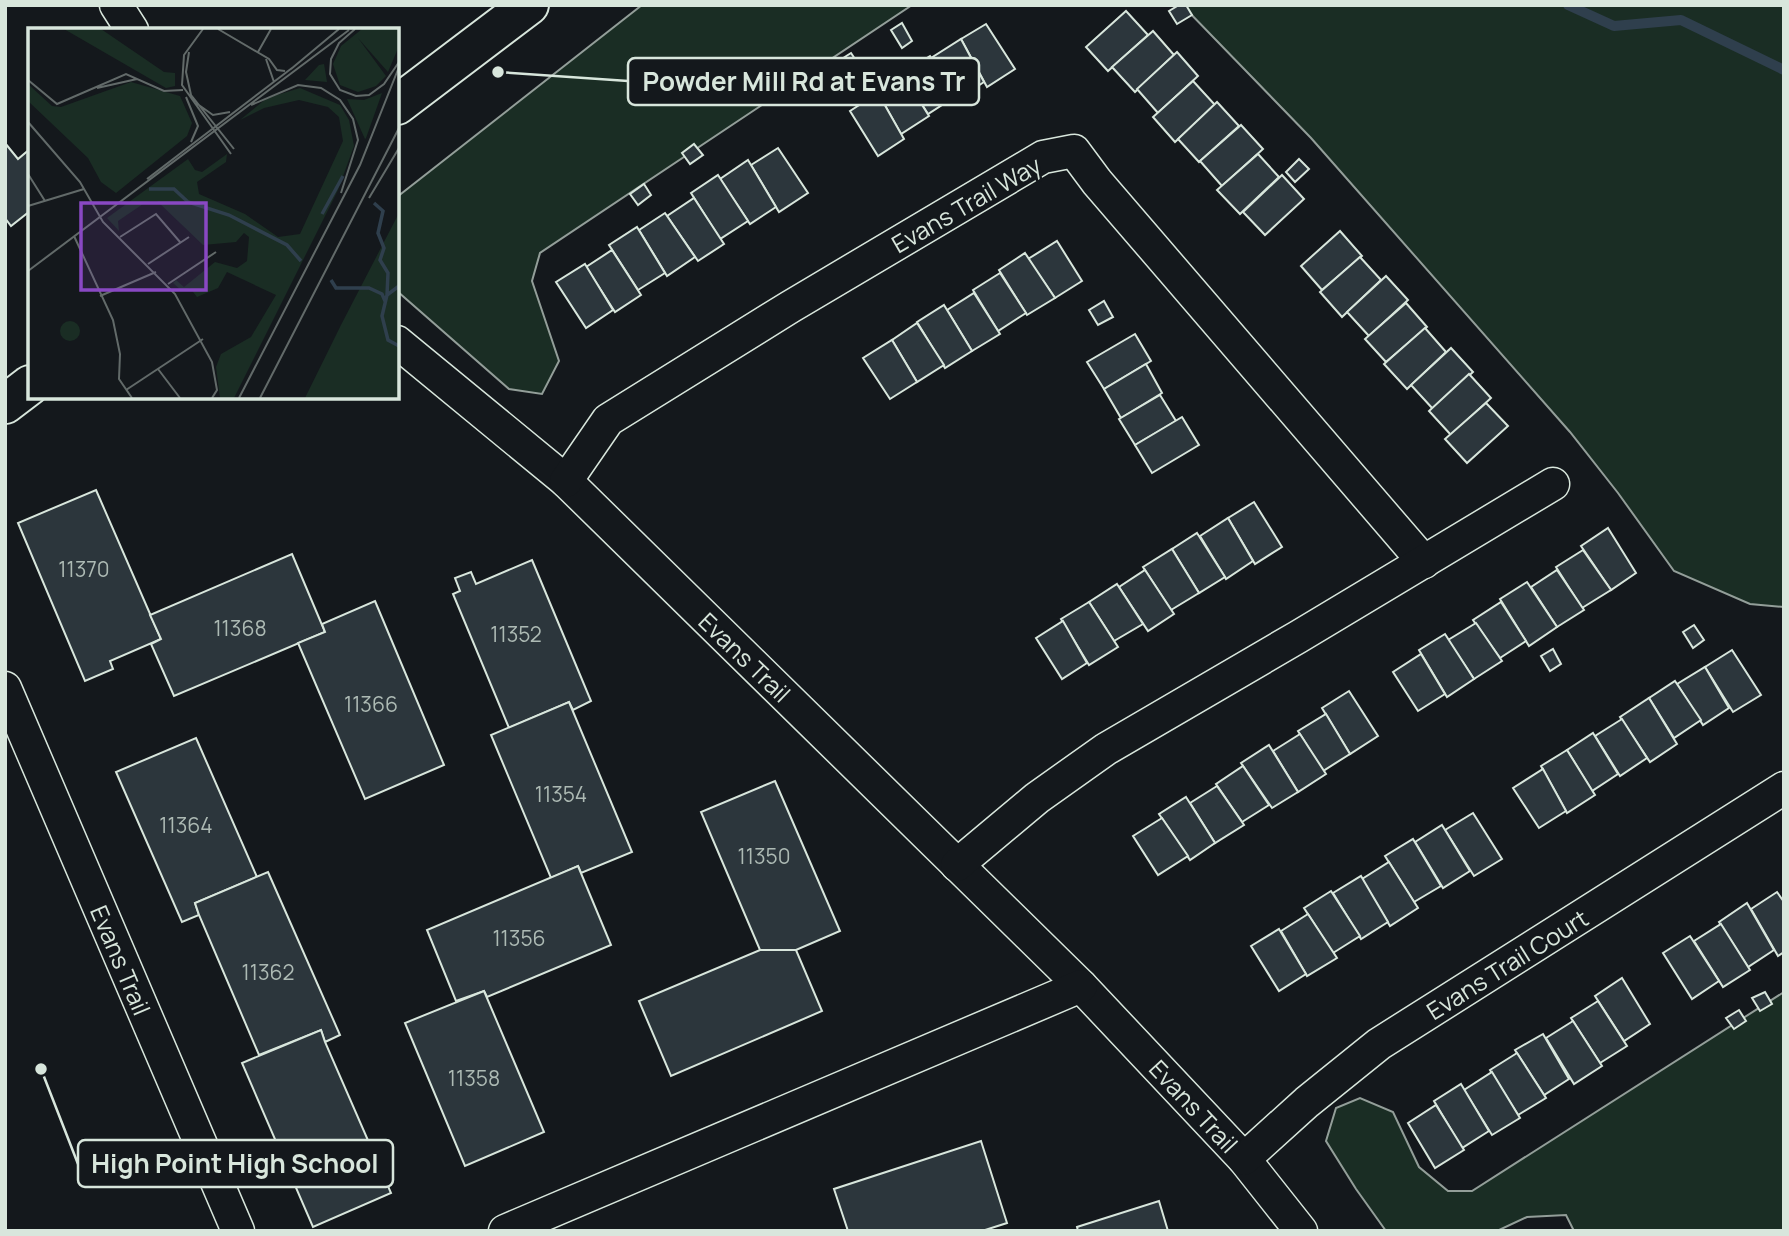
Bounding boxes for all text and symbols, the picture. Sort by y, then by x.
inset map [28,28,399,399]
callout: Powder Mill Rd at Evans Tr [628,58,979,105]
text: Powder Mill Rd at Evans Tr [643,63,965,99]
street label: Evans Trail Way [885,148,1047,260]
house number: 11370 [58,555,110,583]
street label: Evans Trail [692,605,798,709]
house number: 11368 [213,614,267,642]
house number: 11352 [490,620,542,648]
house number: 11366 [344,690,398,718]
house number: 11354 [535,780,587,808]
house number: 11364 [159,811,213,839]
house number: 11350 [738,842,790,870]
street label: Evans Trail [83,900,159,1020]
street label: Evans Trail Court [1420,901,1594,1027]
house number: 11356 [492,924,546,952]
house number: 11362 [242,958,295,986]
street label: Evans Trail [1142,1052,1246,1160]
house number: 11358 [448,1064,500,1092]
callout: High Point High School [78,1140,393,1187]
text: High Point High School [91,1145,379,1181]

